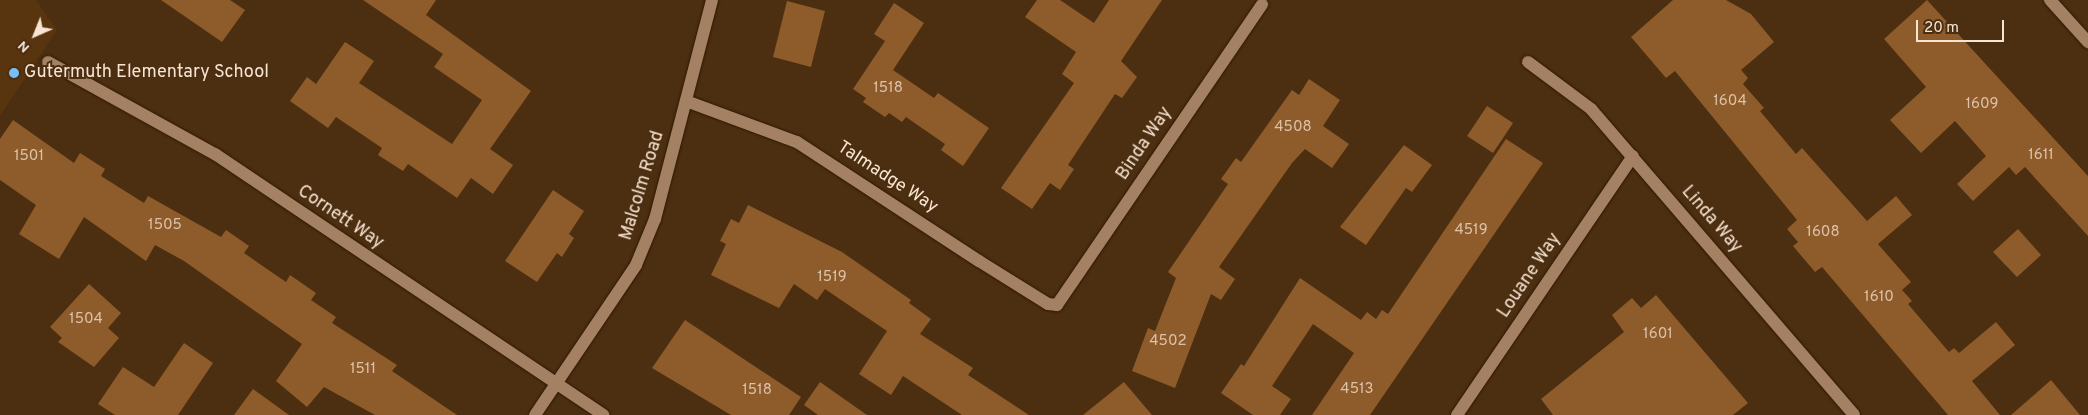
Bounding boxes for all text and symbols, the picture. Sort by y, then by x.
north arrow [10,10,60,60]
scale bar [1918,10,2006,42]
text: 20 m [1924,19,1959,38]
text: N [15,37,34,56]
place label: Gutermuth Elementary School [24,62,269,84]
marker: Gutermuth Elementary School [8,67,20,79]
house number: 1518 [873,80,903,98]
house number: 1604 [1713,93,1747,111]
house number: 1609 [1965,96,1999,114]
street label: Binda Way [1112,103,1178,185]
house number: 4508 [1274,119,1312,137]
street label: Malcolm Road [616,129,670,243]
street label: Talmadge Way [832,137,942,219]
house number: 1611 [2028,147,2054,165]
house number: 1501 [14,148,44,166]
street label: Cornett Way [293,181,387,255]
street label: Linda Way [1676,182,1746,258]
house number: 1505 [148,217,182,235]
house number: 4519 [1454,222,1488,240]
house number: 1608 [1806,224,1840,242]
street label: Louane Way [1494,229,1566,323]
house number: 1519 [817,269,847,287]
house number: 1610 [1864,289,1894,307]
house number: 1504 [69,311,103,329]
house number: 1601 [1643,326,1673,344]
house number: 4502 [1149,333,1187,351]
house number: 1511 [350,361,376,379]
house number: 4513 [1340,381,1374,399]
house number: 1518 [742,382,772,400]

